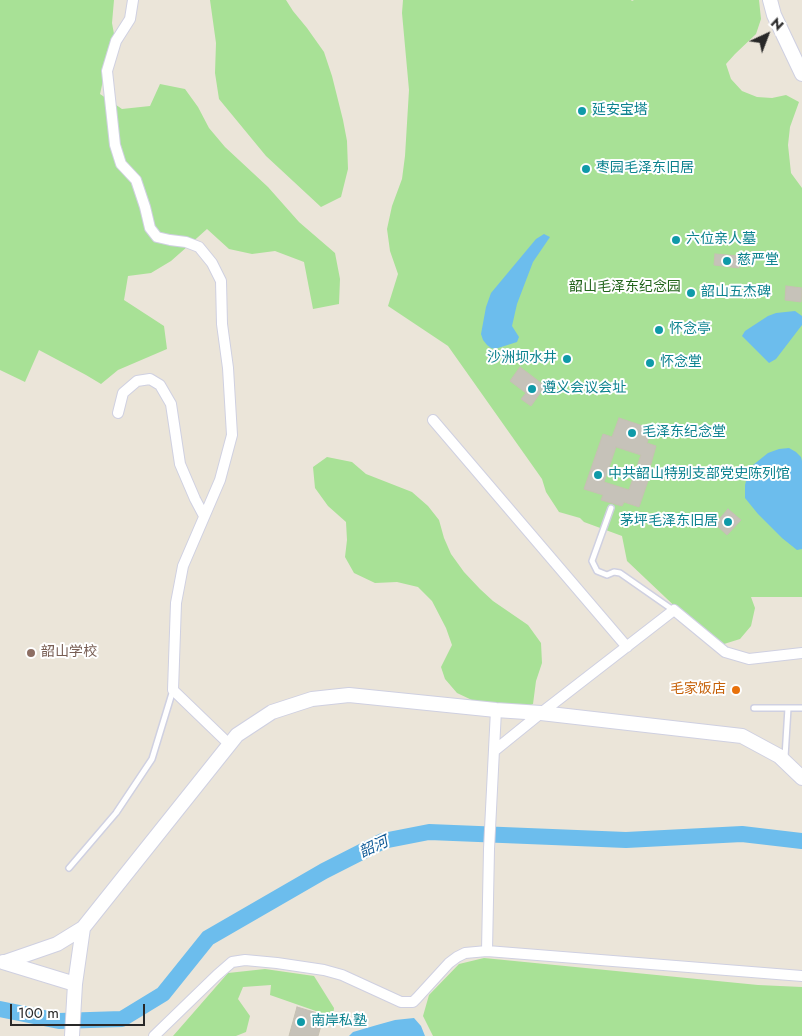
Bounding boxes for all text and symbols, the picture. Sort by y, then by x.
north arrow [742,10,792,60]
text: N [766,13,788,35]
place label: 延安宝塔 [592,103,648,119]
marker: 延安宝塔 [576,105,588,117]
place label: 枣园毛泽东旧居 [596,161,694,177]
marker: 枣园毛泽东旧居 [580,163,592,175]
place label: 六位亲人墓 [686,232,756,248]
marker: 六位亲人墓 [670,234,682,246]
place label: 慈严堂 [737,253,779,269]
marker: 慈严堂 [721,255,733,267]
park label: 韶山毛泽东纪念园 [569,280,681,296]
place label: 韶山五杰碑 [701,285,771,301]
marker: 韶山五杰碑 [685,287,697,299]
place label: 怀念亭 [669,322,711,338]
marker: 怀念亭 [653,324,665,336]
place label: 沙洲坝水井 [487,351,557,367]
marker: 沙洲坝水井 [561,353,573,365]
place label: 怀念堂 [660,355,702,371]
marker: 怀念堂 [644,357,656,369]
place label: 遵义会议会址 [542,381,626,397]
marker: 遵义会议会址 [526,383,538,395]
place label: 毛泽东纪念堂 [642,425,726,441]
marker: 毛泽东纪念堂 [626,427,638,439]
place label: 中共韶山特别支部党史陈列馆 [608,467,790,483]
marker: 中共韶山特别支部党史陈列馆 [592,469,604,481]
place label: 茅坪毛泽东旧居 [620,514,718,530]
marker: 茅坪毛泽东旧居 [722,516,734,528]
place label: 韶山学校 [41,645,97,661]
marker: 韶山学校 [25,647,37,659]
place label: 毛家饭店 [670,682,726,698]
marker: 毛家饭店 [730,684,742,696]
water label: 韶河 [357,834,391,862]
scale bar [12,994,148,1026]
text: 100 m [18,1002,59,1024]
place label: 南岸私塾 [311,1014,367,1030]
marker: 南岸私塾 [295,1016,307,1028]

